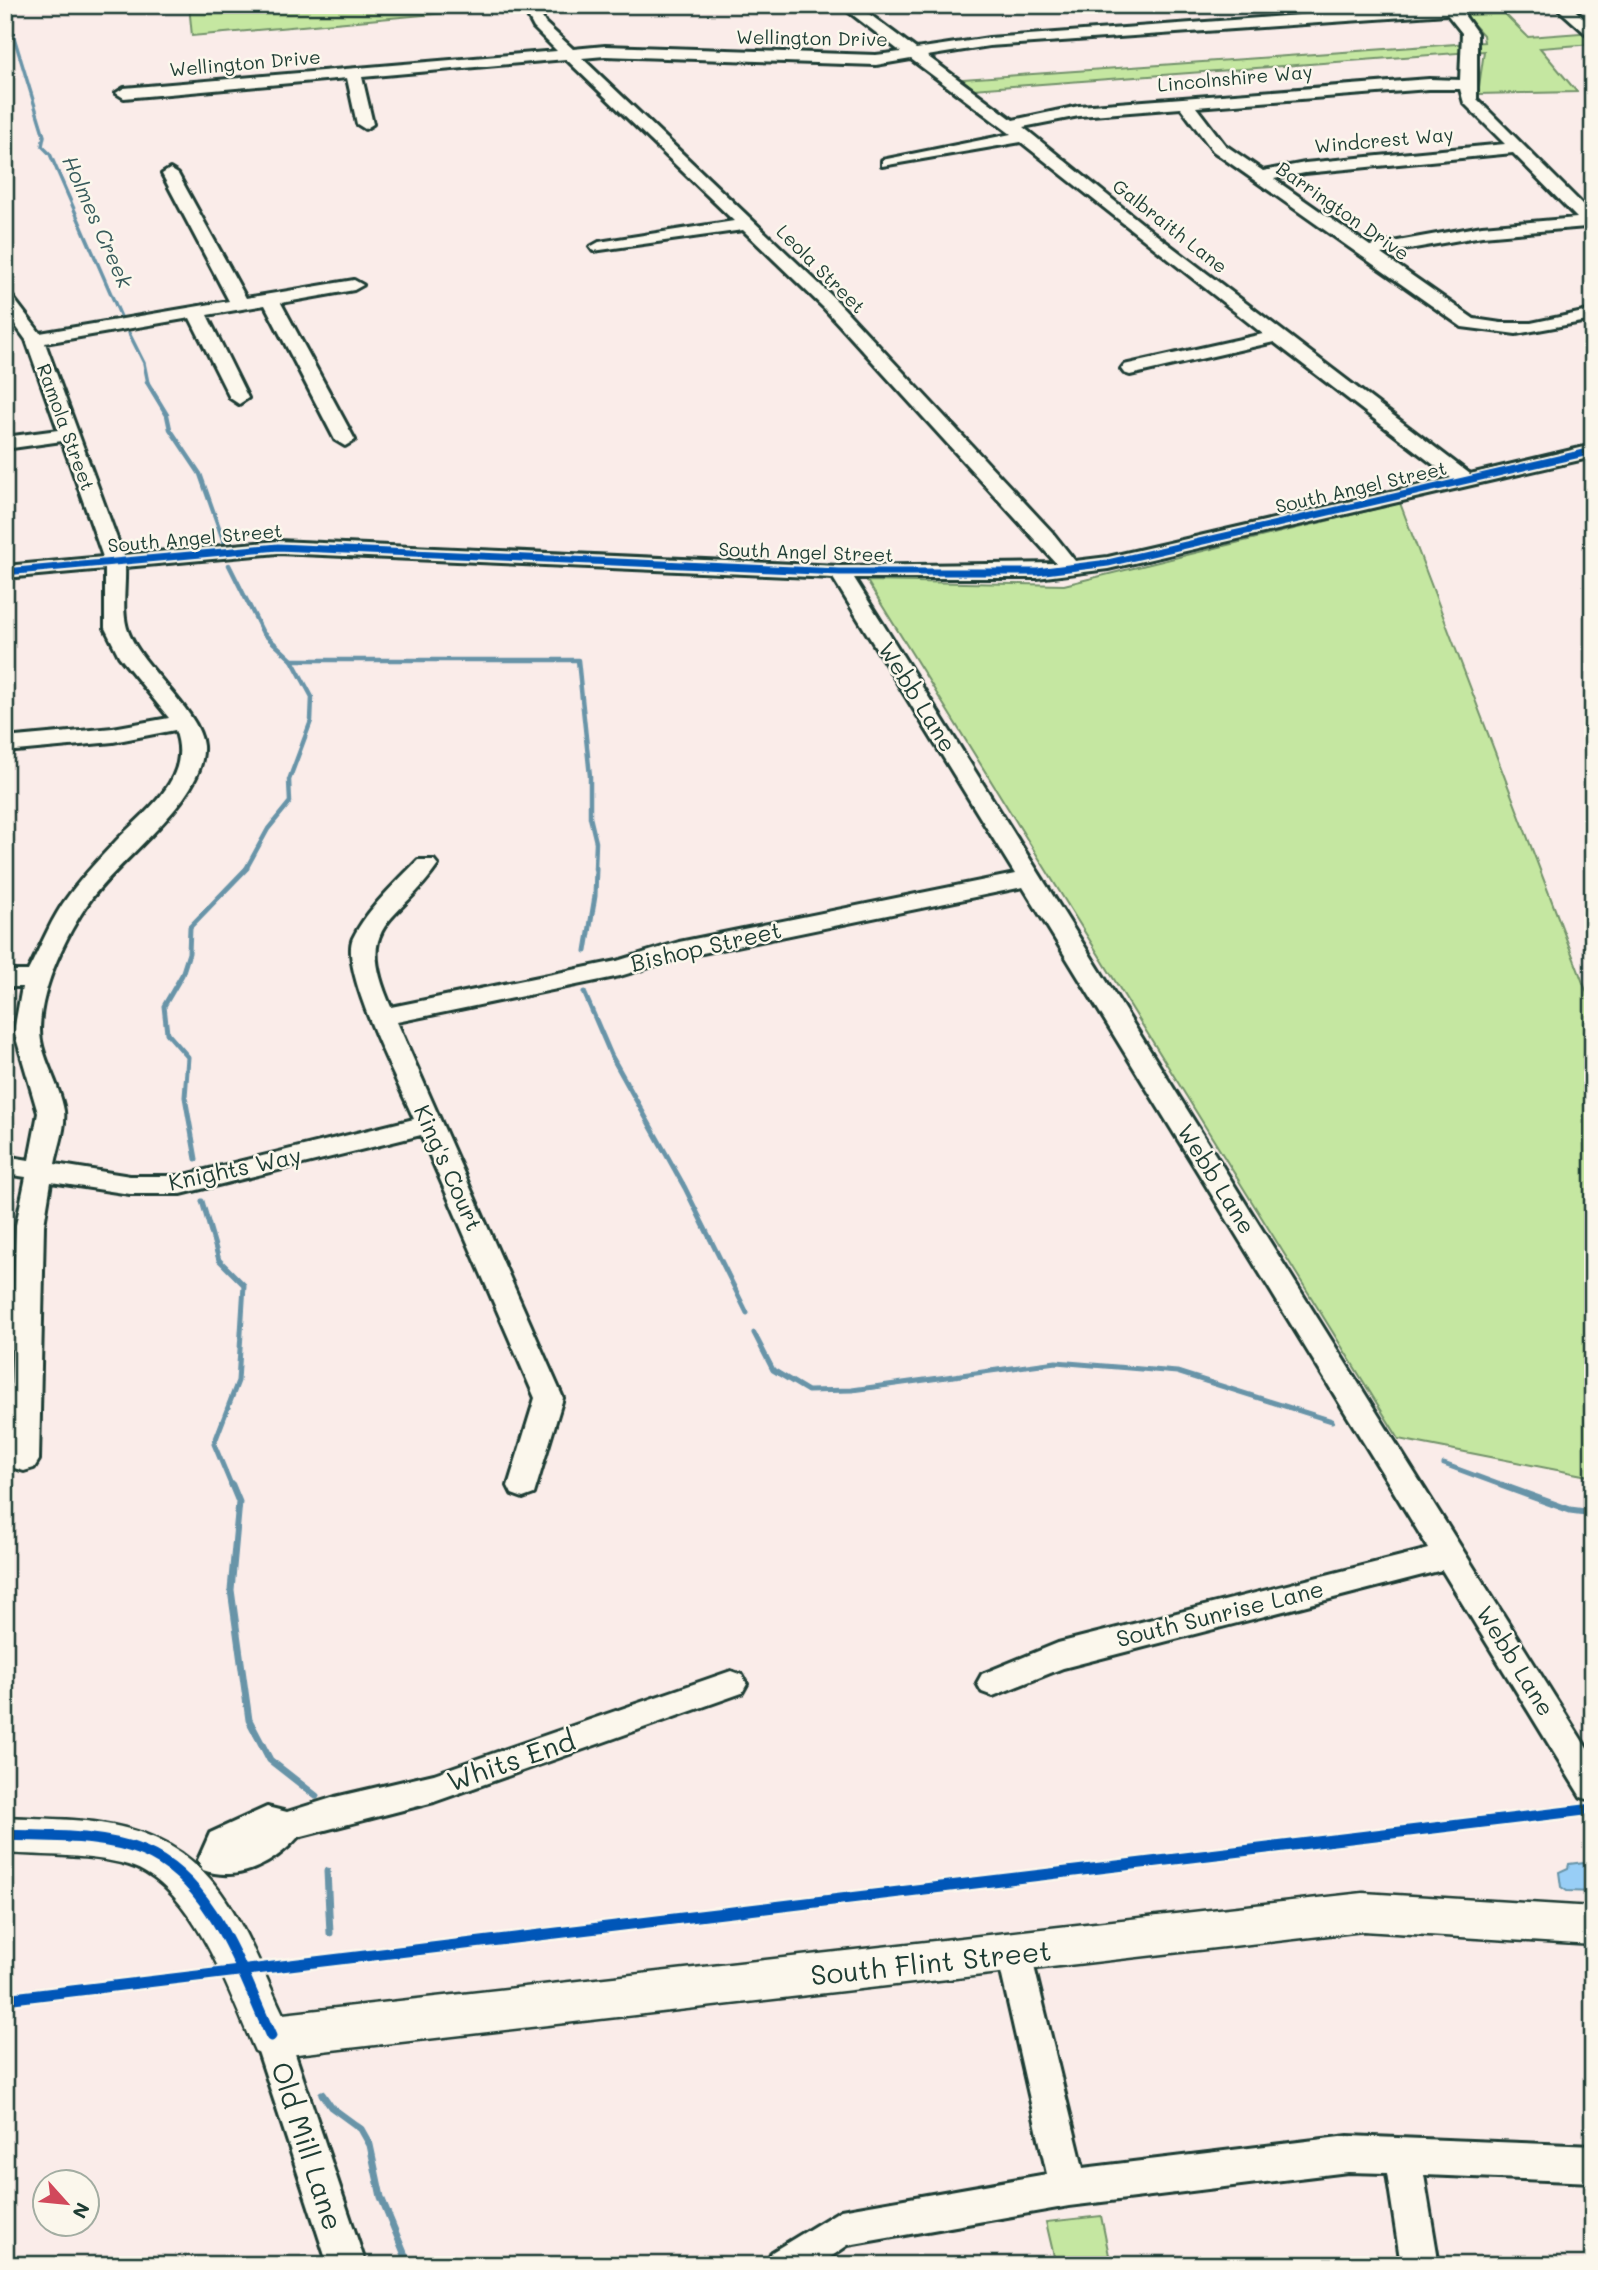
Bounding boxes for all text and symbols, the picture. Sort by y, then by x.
street label: Wellington Drive [736,24,888,51]
street label: Wellington Drive [168,43,322,82]
street label: Lincolnshire Way [1156,58,1314,97]
street label: Windcrest Way [1313,121,1455,158]
water label: Holmes Creek [57,151,140,293]
street label: Barrington Drive [1272,155,1415,266]
street label: Galbraith Lane [1108,173,1233,278]
street label: Leola Street [771,219,871,319]
street label: Ramola Street [32,360,101,494]
street label: South Angel Street [1273,455,1449,518]
street label: South Angel Street [107,517,283,558]
street label: South Angel Street [718,536,894,567]
street label: Webb Lane [872,636,964,757]
street label: Bishop Street [627,914,784,978]
street label: King's Court [408,1100,490,1235]
street label: Webb Lane [1171,1118,1263,1239]
street label: Knights Way [166,1139,304,1197]
street label: South Sunrise Lane [1113,1573,1327,1653]
street label: Webb Lane [1470,1600,1562,1721]
street label: Whits End [442,1721,579,1799]
street label: South Flint Street [809,1931,1053,1993]
street label: Old Mill Lane [264,2057,352,2234]
north arrow [32,2168,102,2238]
text: N [67,2199,96,2223]

